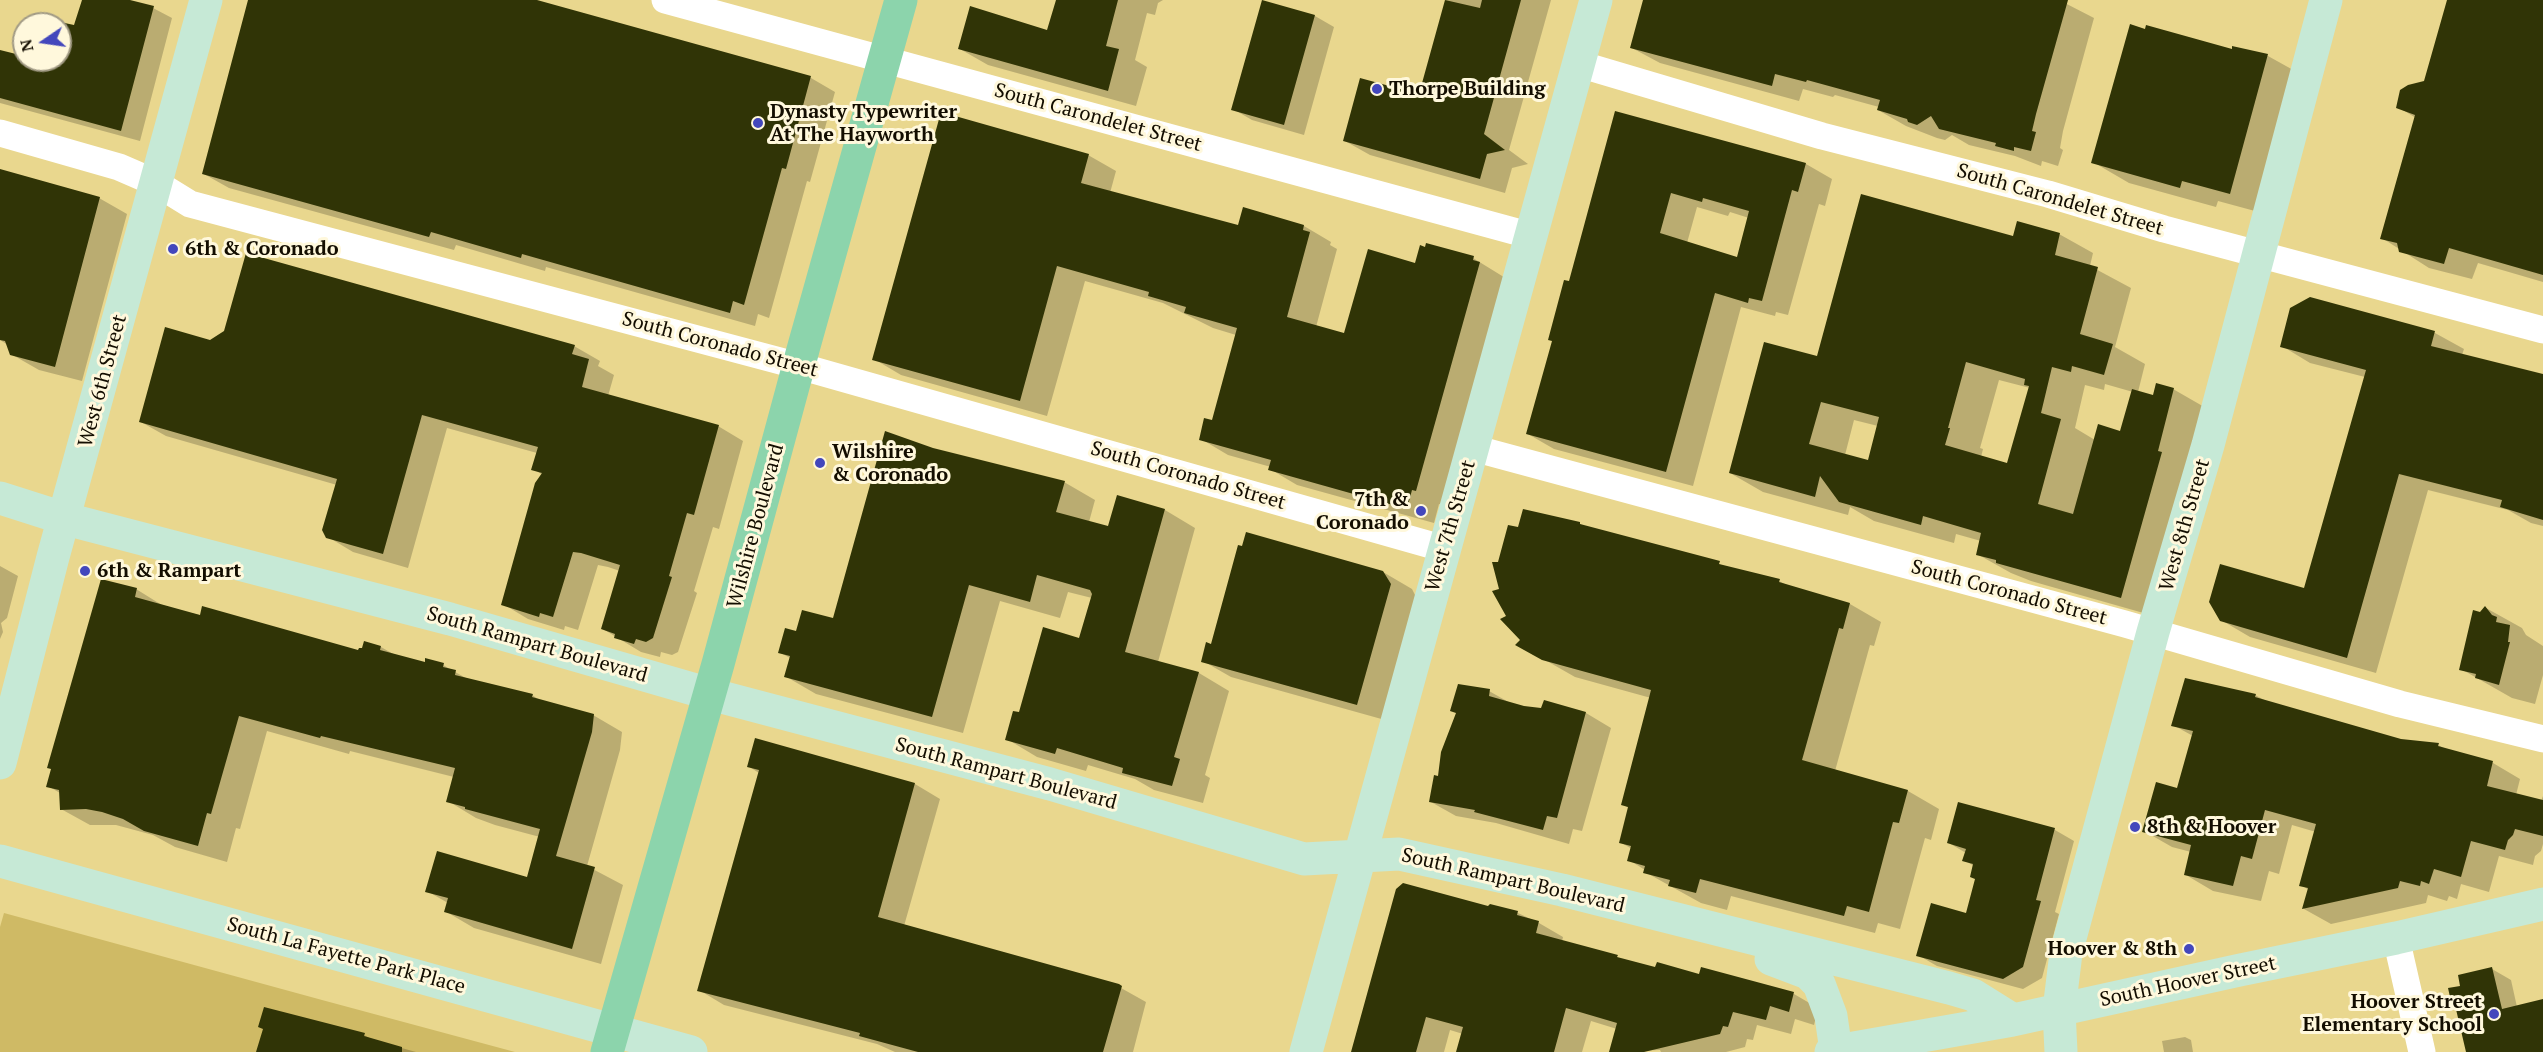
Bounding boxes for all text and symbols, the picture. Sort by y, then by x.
north arrow [12,12,72,72]
text: N [14,37,38,54]
place label: Thorpe Building [1389,77,1545,101]
street label: South Carondelet Street [992,79,1204,157]
marker: Thorpe Building [1370,82,1384,96]
place label: Dynasty Typewriter At The Hayworth [770,100,957,147]
marker: Dynasty Typewriter At The Hayworth [751,116,765,130]
street label: South Carondelet Street [1954,159,2166,241]
place label: 6th & Coronado [185,237,339,261]
marker: 6th & Coronado [166,242,180,256]
street label: South Coronado Street [619,307,821,383]
street label: West 6th Street [74,312,132,450]
street label: South Coronado Street [1088,437,1288,515]
place label: Wilshire & Coronado [832,440,948,487]
street label: Wilshire Boulevard [722,441,790,611]
marker: Wilshire & Coronado [813,456,827,470]
street label: West 8th Street [2155,456,2215,594]
street label: West 7th Street [1421,458,1481,594]
place label: 7th & Coronado [1316,488,1409,535]
marker: 7th & Coronado [1414,504,1428,518]
street label: South Coronado Street [1908,555,2110,631]
place label: 6th & Rampart [97,559,241,583]
marker: 6th & Rampart [78,564,92,578]
street label: South Rampart Boulevard [424,602,650,688]
street label: South Rampart Boulevard [893,733,1119,815]
place label: 8th & Hoover [2147,815,2276,839]
marker: 8th & Hoover [2128,820,2142,834]
street label: South Rampart Boulevard [1399,844,1627,918]
street label: South La Fayette Park Place [224,913,468,999]
place label: Hoover & 8th [2048,937,2177,961]
marker: Hoover & 8th [2182,942,2196,956]
street label: South Hoover Street [2098,952,2278,1012]
place label: Hoover Street Elementary School [2303,990,2482,1037]
marker: Hoover Street Elementary School [2487,1007,2501,1021]

